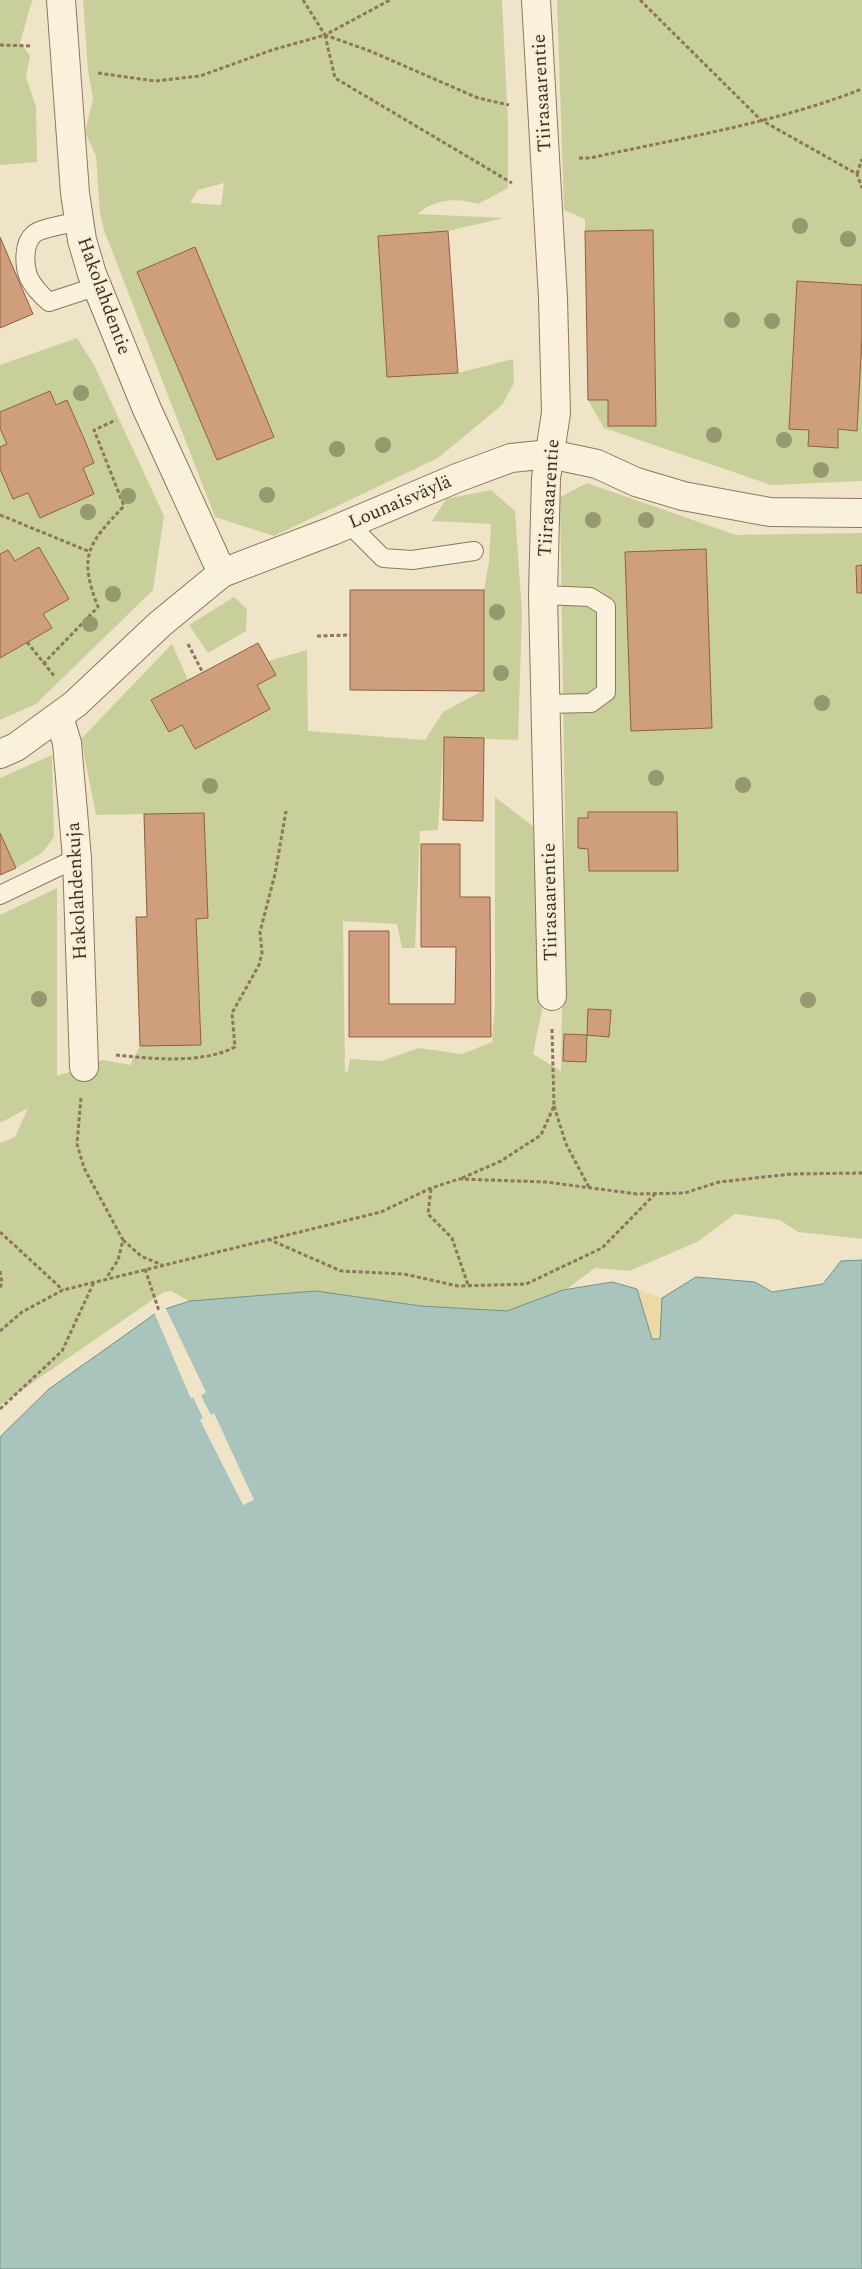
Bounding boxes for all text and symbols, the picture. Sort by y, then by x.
street label: Tiirasaarentie [524,33,560,153]
street label: Hakolahdentie [69,233,139,359]
street label: Tiirasaarentie [530,438,568,558]
street label: Lounaisväylä [344,467,457,537]
street label: Hakolahdenkuja [59,821,95,961]
street label: Tiirasaarentie [534,843,566,961]

